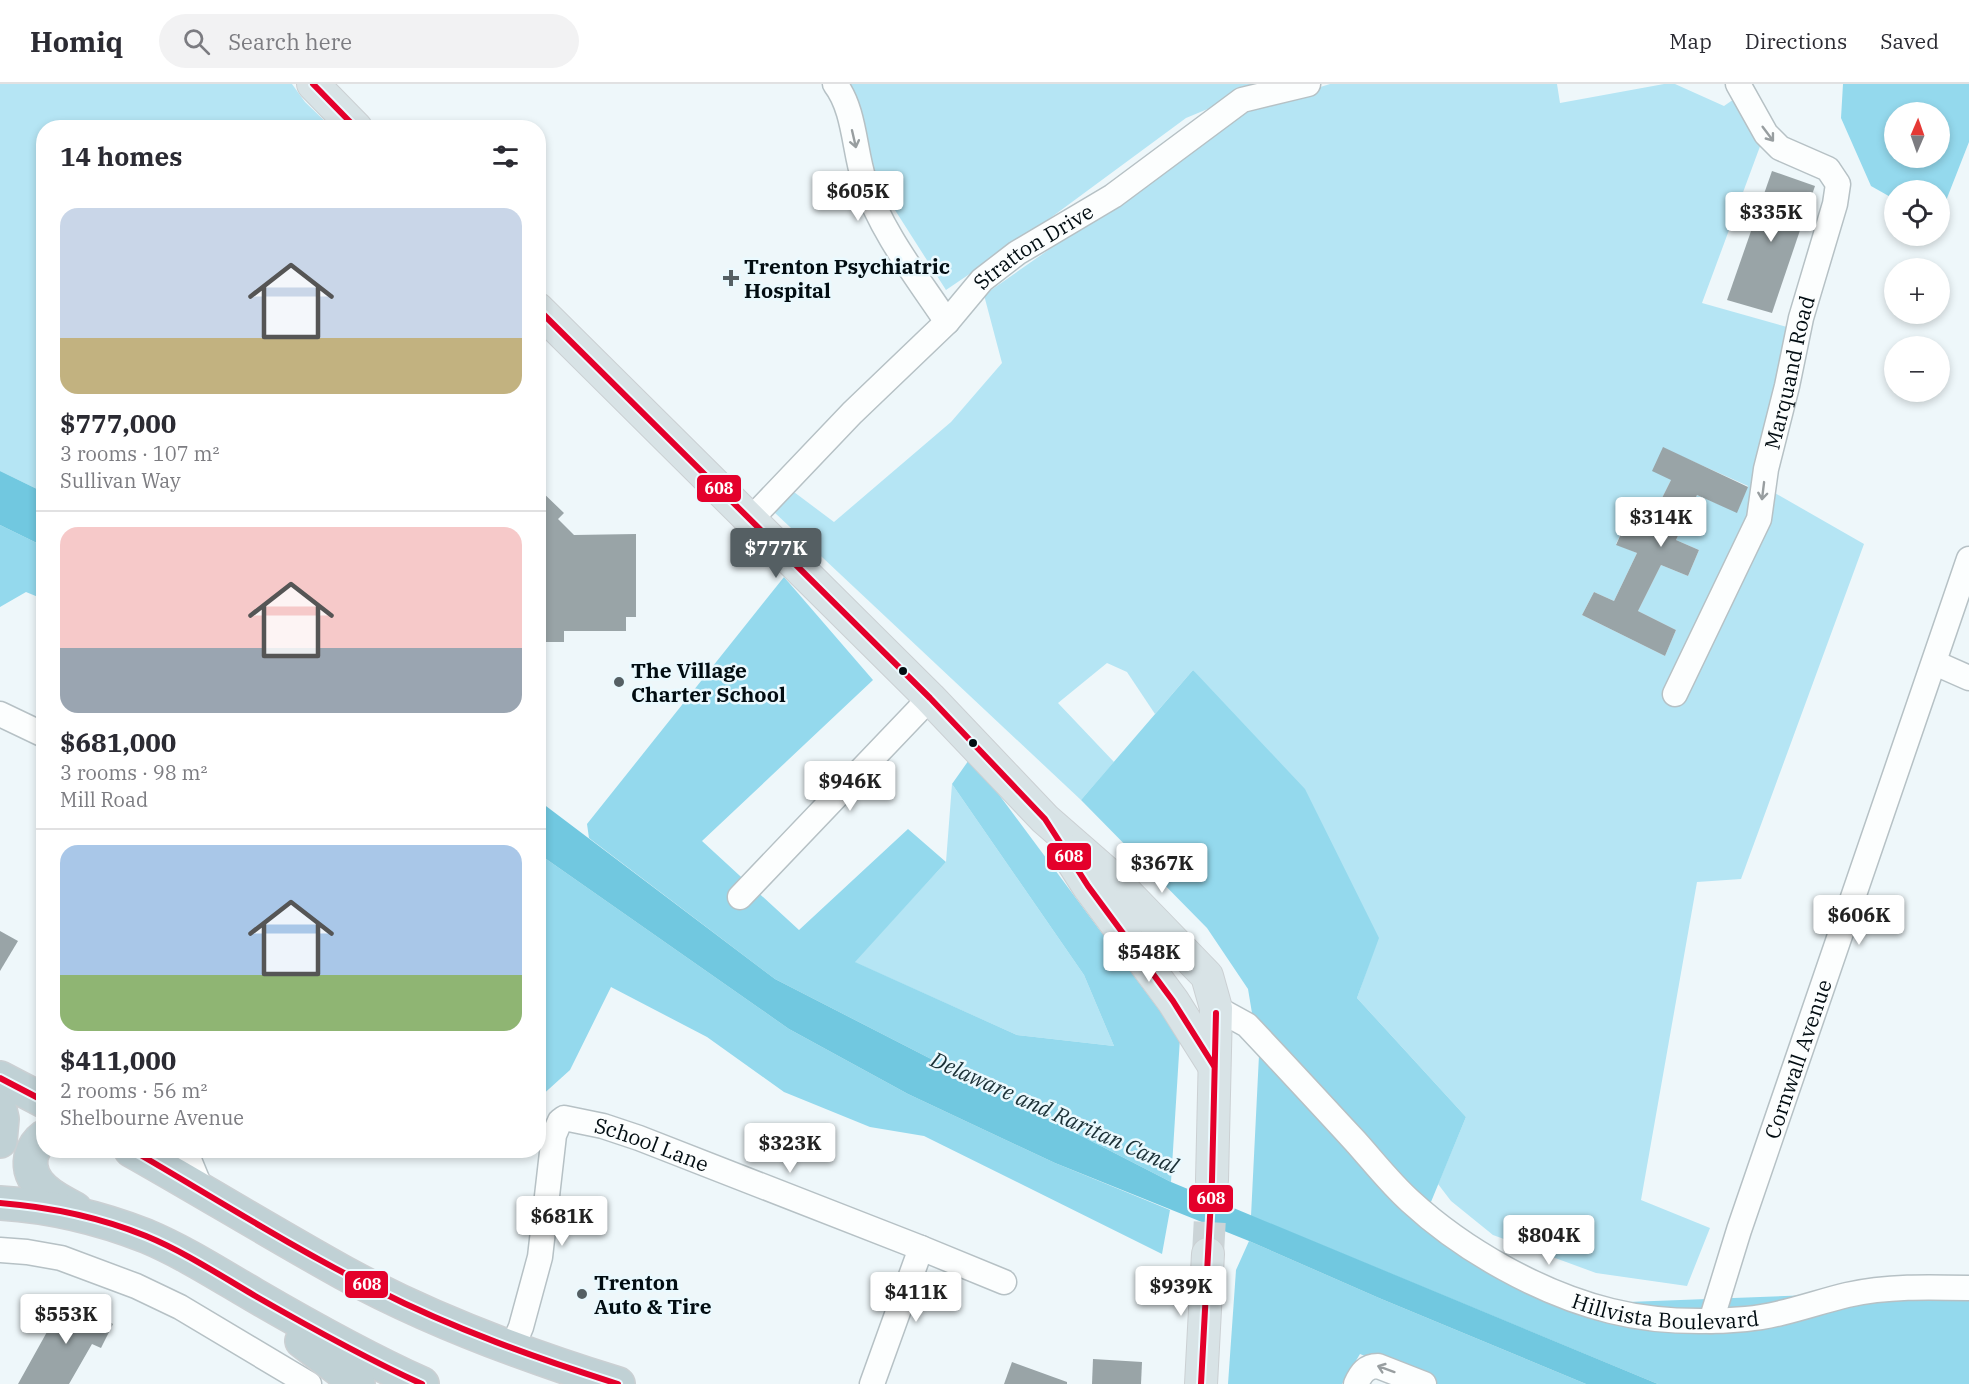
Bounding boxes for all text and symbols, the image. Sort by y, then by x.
search box [159,14,579,68]
text: Homiq [30,23,123,60]
icon: search [180,25,213,58]
text: Search here [228,27,352,56]
text: Map [1669,27,1712,55]
text: Directions [1745,27,1847,55]
text: Saved [1880,27,1939,55]
north arrow [1884,102,1950,168]
map controls [1884,102,1950,402]
one-way arrow [1761,126,1774,142]
one-way arrow [848,129,860,148]
text: 14 homes [60,139,182,173]
icon: filters [489,140,522,173]
pin: $605K [816,171,900,222]
text: $605K [826,177,890,204]
button: locate [1884,180,1950,246]
pin: $335K [1729,192,1813,243]
street label: Stratton Drive [966,197,1098,295]
text: $335K [1739,198,1803,225]
icon: home [237,247,345,355]
place label: Trenton Psychiatric Hospital [744,252,950,304]
button: + [1884,258,1950,324]
marker: Trenton Psychiatric Hospital [722,269,740,287]
street label: Marquand Road [1758,292,1821,452]
button: − [1884,336,1950,402]
text: $777,000 [60,406,176,440]
text: 3 rooms · 107 m² [60,440,219,467]
text: Sullivan Way [60,467,181,494]
line badge: 608 [696,474,742,503]
text: 608 [705,478,734,498]
one-way arrow [1757,480,1768,500]
pin: $314K [1619,497,1703,548]
text: $314K [1629,503,1693,530]
pin: $777K [734,528,818,579]
text: $777K [744,534,808,561]
icon: home [237,566,345,674]
place label: The Village Charter School [631,656,786,708]
unlabelled marker [897,665,909,677]
marker: The Village Charter School [612,675,626,689]
text: $681,000 [60,725,176,759]
unlabelled marker [967,737,979,749]
text: 3 rooms · 98 m² [60,759,207,786]
pin: $946K [808,761,892,812]
text: $946K [818,767,882,794]
text: Mill Road [60,786,148,813]
line badge: 608 [1046,842,1092,871]
pin: $367K [1120,843,1204,894]
text: 608 [1055,846,1084,866]
text: $367K [1130,849,1194,876]
icon: home [237,884,345,992]
pin: $606K [1817,895,1901,946]
text: $606K [1827,901,1891,928]
pin: $548K [1107,932,1191,983]
text: $548K [1117,938,1181,965]
street label: Cornwall Avenue [1757,976,1838,1142]
text: $411,000 [60,1043,176,1077]
water label: Delaware and Raritan Canal [926,1044,1184,1180]
text: 2 rooms · 56 m² [60,1077,207,1104]
text: Shelbourne Avenue [60,1104,244,1131]
street label: School Lane [592,1111,713,1178]
pin: $323K [748,1123,832,1174]
text: $323K [758,1129,822,1156]
line badge: 608 [1188,1184,1234,1213]
text: 608 [1197,1188,1226,1208]
pin: $681K [520,1196,604,1247]
text: $681K [530,1202,594,1229]
pin: $804K [1507,1215,1591,1266]
text: $804K [1517,1221,1581,1248]
pin: $939K [1139,1266,1223,1317]
place label: Trenton Auto & Tire [594,1268,712,1320]
line badge: 608 [344,1270,389,1299]
pin: $411K [874,1272,958,1323]
text: $939K [1149,1272,1213,1299]
text: 608 [353,1274,382,1294]
text: $411K [884,1278,948,1305]
street label: Hillvista Boulevard [1568,1286,1761,1335]
marker: Trenton Auto & Tire [575,1287,589,1301]
pin: $553K [24,1294,108,1345]
text: $553K [34,1300,98,1327]
one-way arrow [1377,1363,1396,1374]

